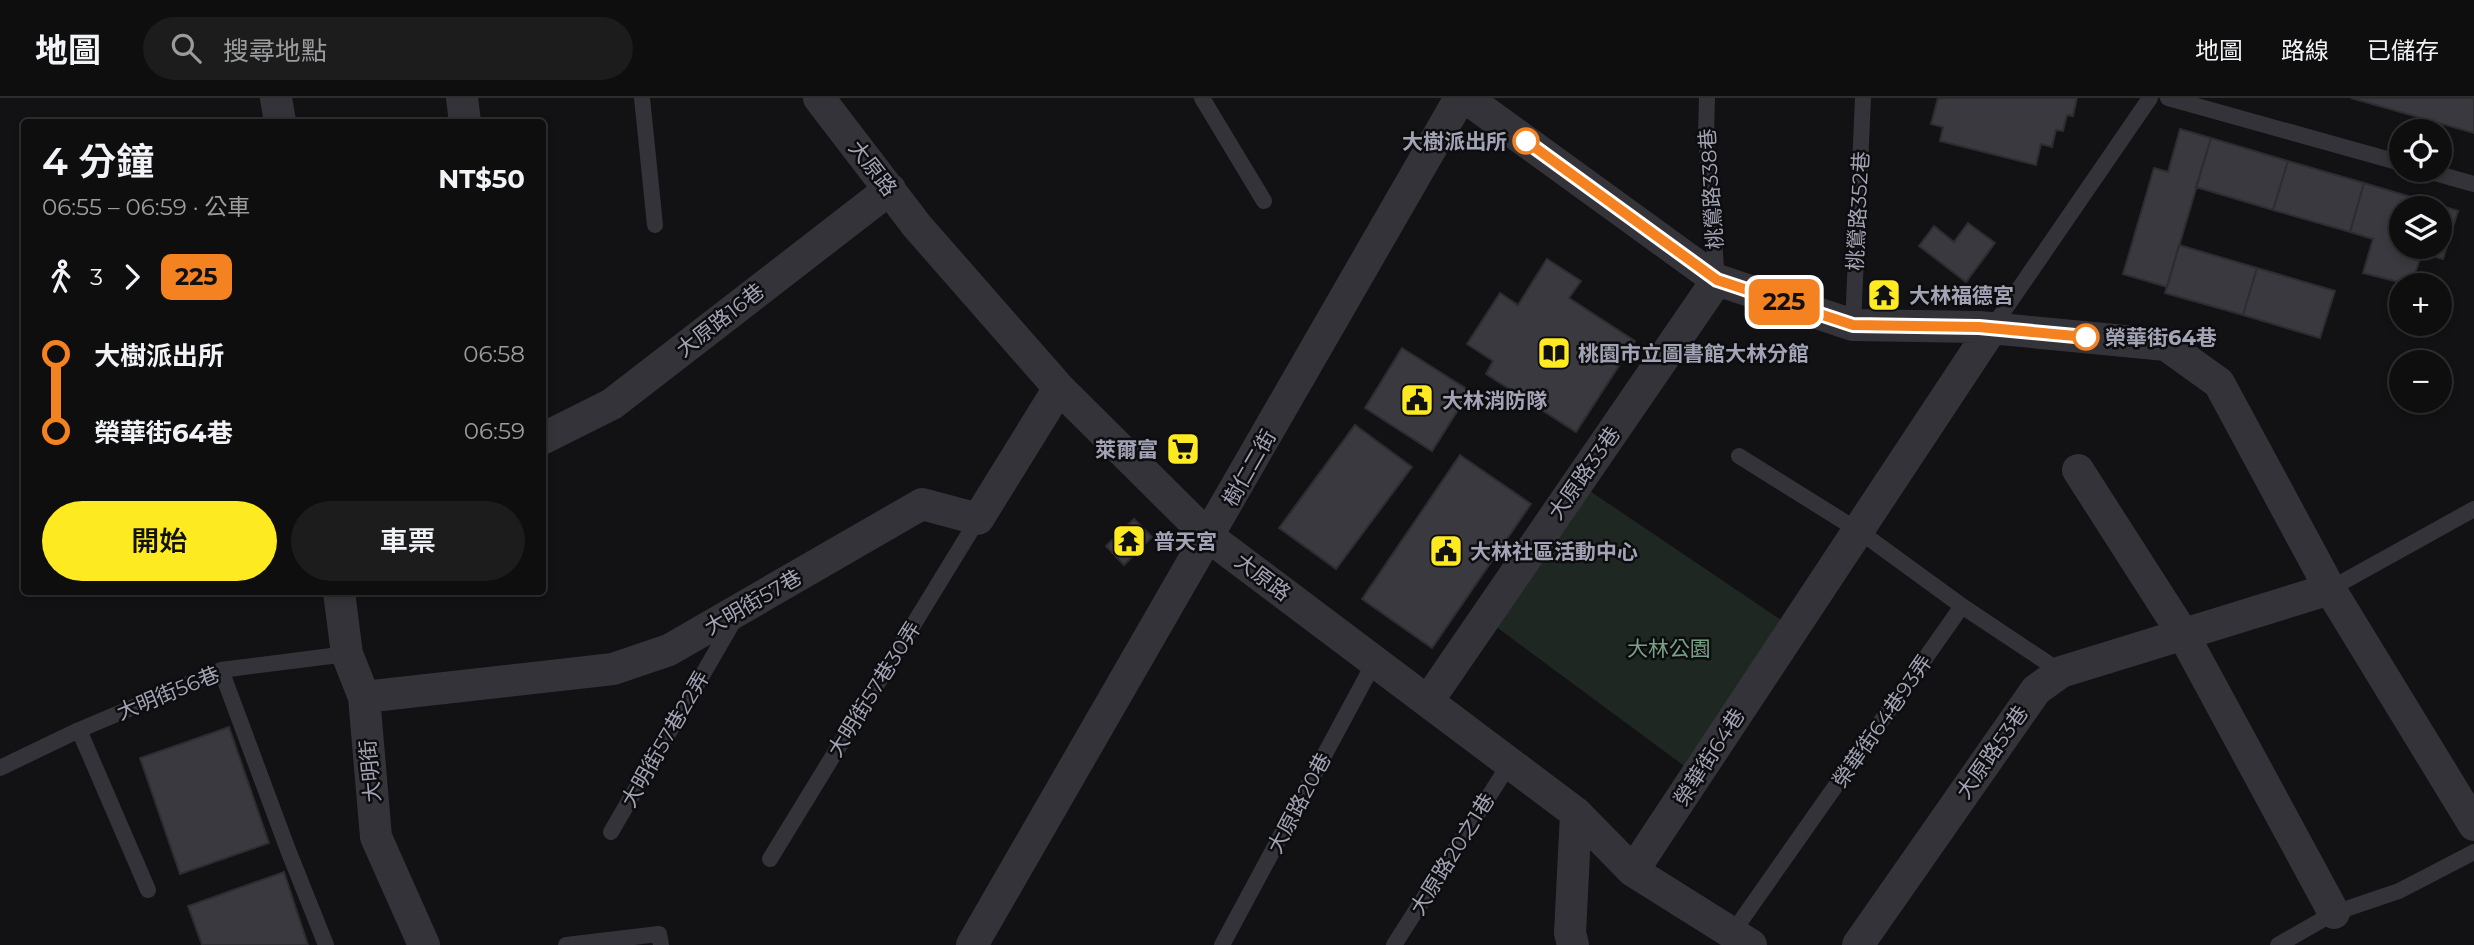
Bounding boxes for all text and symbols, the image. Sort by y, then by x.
search box [143,17,633,80]
icon: search [167,29,205,67]
text: 地圖 [35,30,101,70]
text: 搜尋地點 [223,35,327,67]
text: 地圖 [2195,36,2243,65]
text: 路線 [2281,36,2329,65]
text: 已儲存 [2367,36,2439,65]
map controls [2389,119,2452,413]
button: locate [2389,119,2452,182]
marker: 大樹派出所 [1513,128,1539,154]
street label: 桃鶯路338巷 [1694,128,1728,250]
place label: 大樹派出所 [1402,129,1507,154]
street label: 大原路 [844,135,902,201]
text: 4 分鐘 [42,138,154,185]
street label: 桃鶯路352巷 [1842,151,1874,271]
text: NT$50 [438,163,525,195]
text: 06:55 – 06:59 · 公車 [42,193,251,221]
button: layers [2389,196,2452,259]
icon: walk [42,258,80,296]
icon: forward [113,258,151,296]
text: 225 [175,262,218,291]
text: 3 [90,263,103,291]
button: + [2389,273,2452,336]
temple icon: 大林福德宮 [1865,276,1903,314]
street label: 大原路16巷 [671,278,769,362]
line badge: 225 [1744,279,1824,325]
place label: 大林福德宮 [1909,283,2014,308]
text: 225 [1763,287,1805,316]
marker: 榮華街64巷 [2073,324,2099,350]
place label: 榮華街64巷 [2105,325,2217,350]
library icon: 桃園市立圖書館大林分館 [1535,334,1573,372]
text: 大樹派出所 [94,340,224,372]
text: 06:58 [463,340,525,368]
place label: 桃園市立圖書館大林分館 [1578,341,1809,366]
button: − [2389,350,2452,413]
public building icon: 大林消防隊 [1398,381,1436,419]
place label: 大林消防隊 [1442,388,1548,413]
text: 榮華街64巷 [94,417,232,449]
text: 06:59 [464,417,525,445]
street label: 大原路33巷 [1543,422,1625,524]
street label: 樹仁二街 [1217,425,1281,511]
supermarket icon: 萊爾富 [1164,430,1202,468]
place label: 萊爾富 [1095,437,1158,462]
button: 開始 [42,501,277,581]
button: 車票 [291,501,525,581]
temple icon: 普天宮 [1110,522,1148,560]
place label: 普天宮 [1154,529,1217,554]
public building icon: 大林社區活動中心 [1427,532,1465,570]
place label: 大林社區活動中心 [1470,539,1638,564]
street label: 大原路 [1230,548,1296,606]
street label: 大明街57巷 [700,564,806,640]
street label: 大明街57巷30弄 [822,617,926,761]
park label: 大林公園 [1627,636,1711,661]
street label: 榮華街64巷93弄 [1827,650,1937,792]
street label: 大明街56巷 [113,661,223,725]
street label: 大明街57巷22弄 [616,667,714,811]
street label: 大原路53巷 [1951,701,2033,803]
street label: 榮華街64巷 [1668,704,1750,810]
street label: 大明街 [355,739,385,803]
street label: 大原路20巷 [1262,749,1336,857]
street label: 大原路20之1巷 [1405,789,1499,919]

